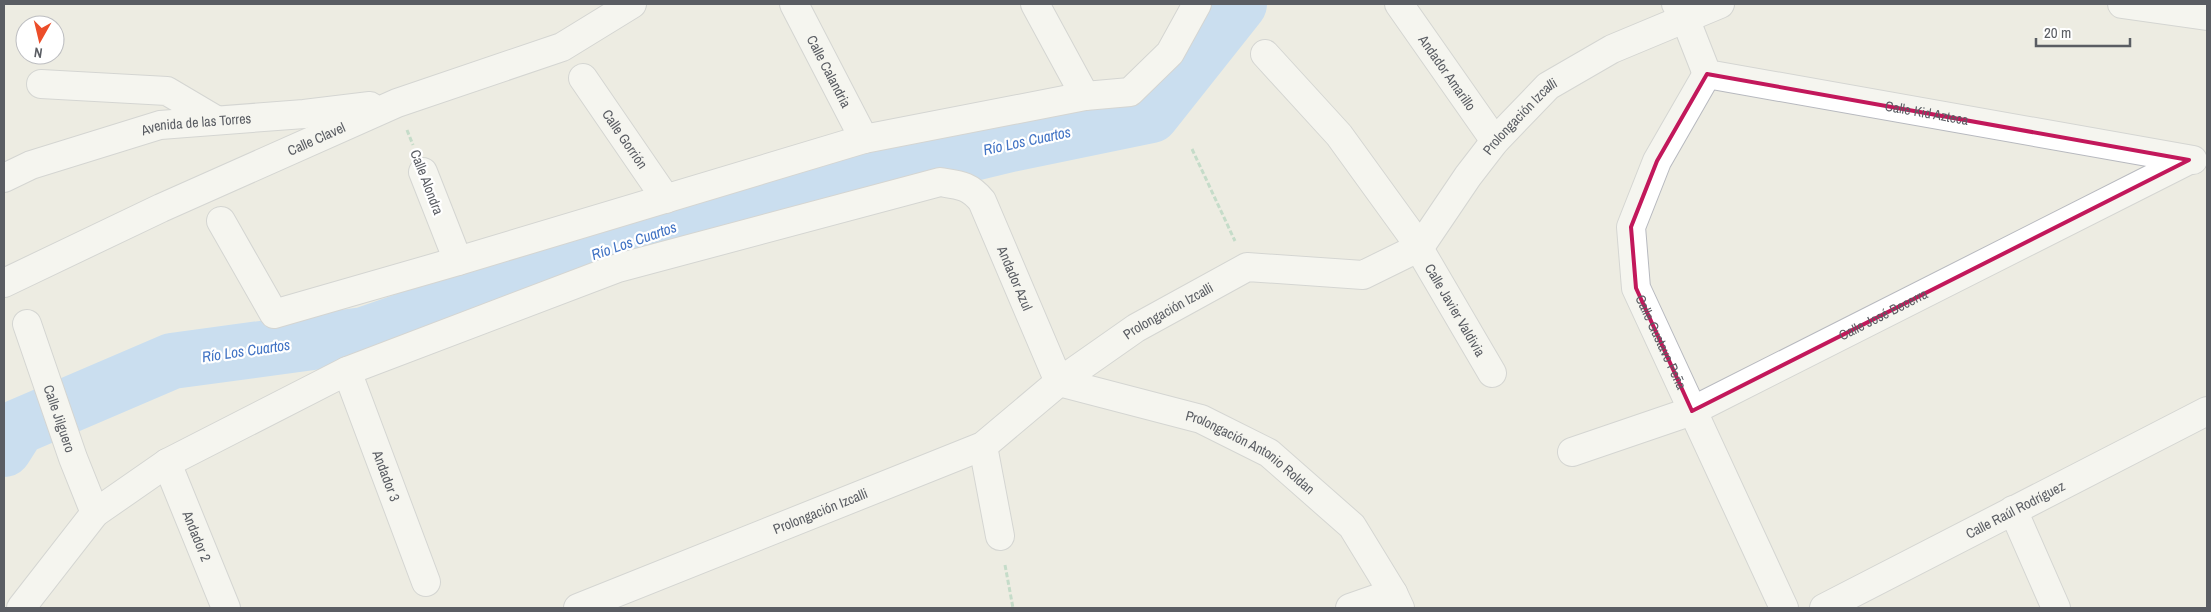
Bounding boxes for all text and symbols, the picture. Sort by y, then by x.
north arrow [15,15,65,65]
scale bar [2036,15,2130,47]
text: 20 m [2044,22,2071,43]
street label: Andador Amarillo [1414,31,1480,114]
street label: Calle Calandria [803,32,855,111]
text: N [33,43,44,62]
street label: Prolongación Izcalli [1479,74,1560,158]
street label: Calle Kid Azteca [1884,97,1970,129]
street label: Calle Gorrión [598,106,652,172]
street label: Avenida de las Torres [138,109,252,140]
street label: Calle Clavel [285,118,348,160]
water label: Río Los Cuartos [981,121,1073,160]
street label: Calle Alondra [406,147,448,218]
water label: Río Los Cuartos [588,216,679,265]
street label: Andador Azul [993,242,1037,313]
street label: Calle Javier Valdivia [1421,260,1490,360]
street label: Prolongación Izcalli [1120,278,1216,343]
street label: Calle José Becerra [1836,284,1931,344]
street label: Calle Gustavo Peña [1631,292,1691,393]
water label: Río Los Cuartos [200,334,291,367]
street label: Calle Jilguero [40,382,79,455]
street label: Prolongación Antonio Roldan [1184,406,1319,498]
street label: Andador 3 [368,447,404,504]
street label: Calle Raúl Rodríguez [1962,477,2068,543]
street label: Prolongación Izcalli [770,484,870,538]
street label: Andador 2 [178,507,215,564]

